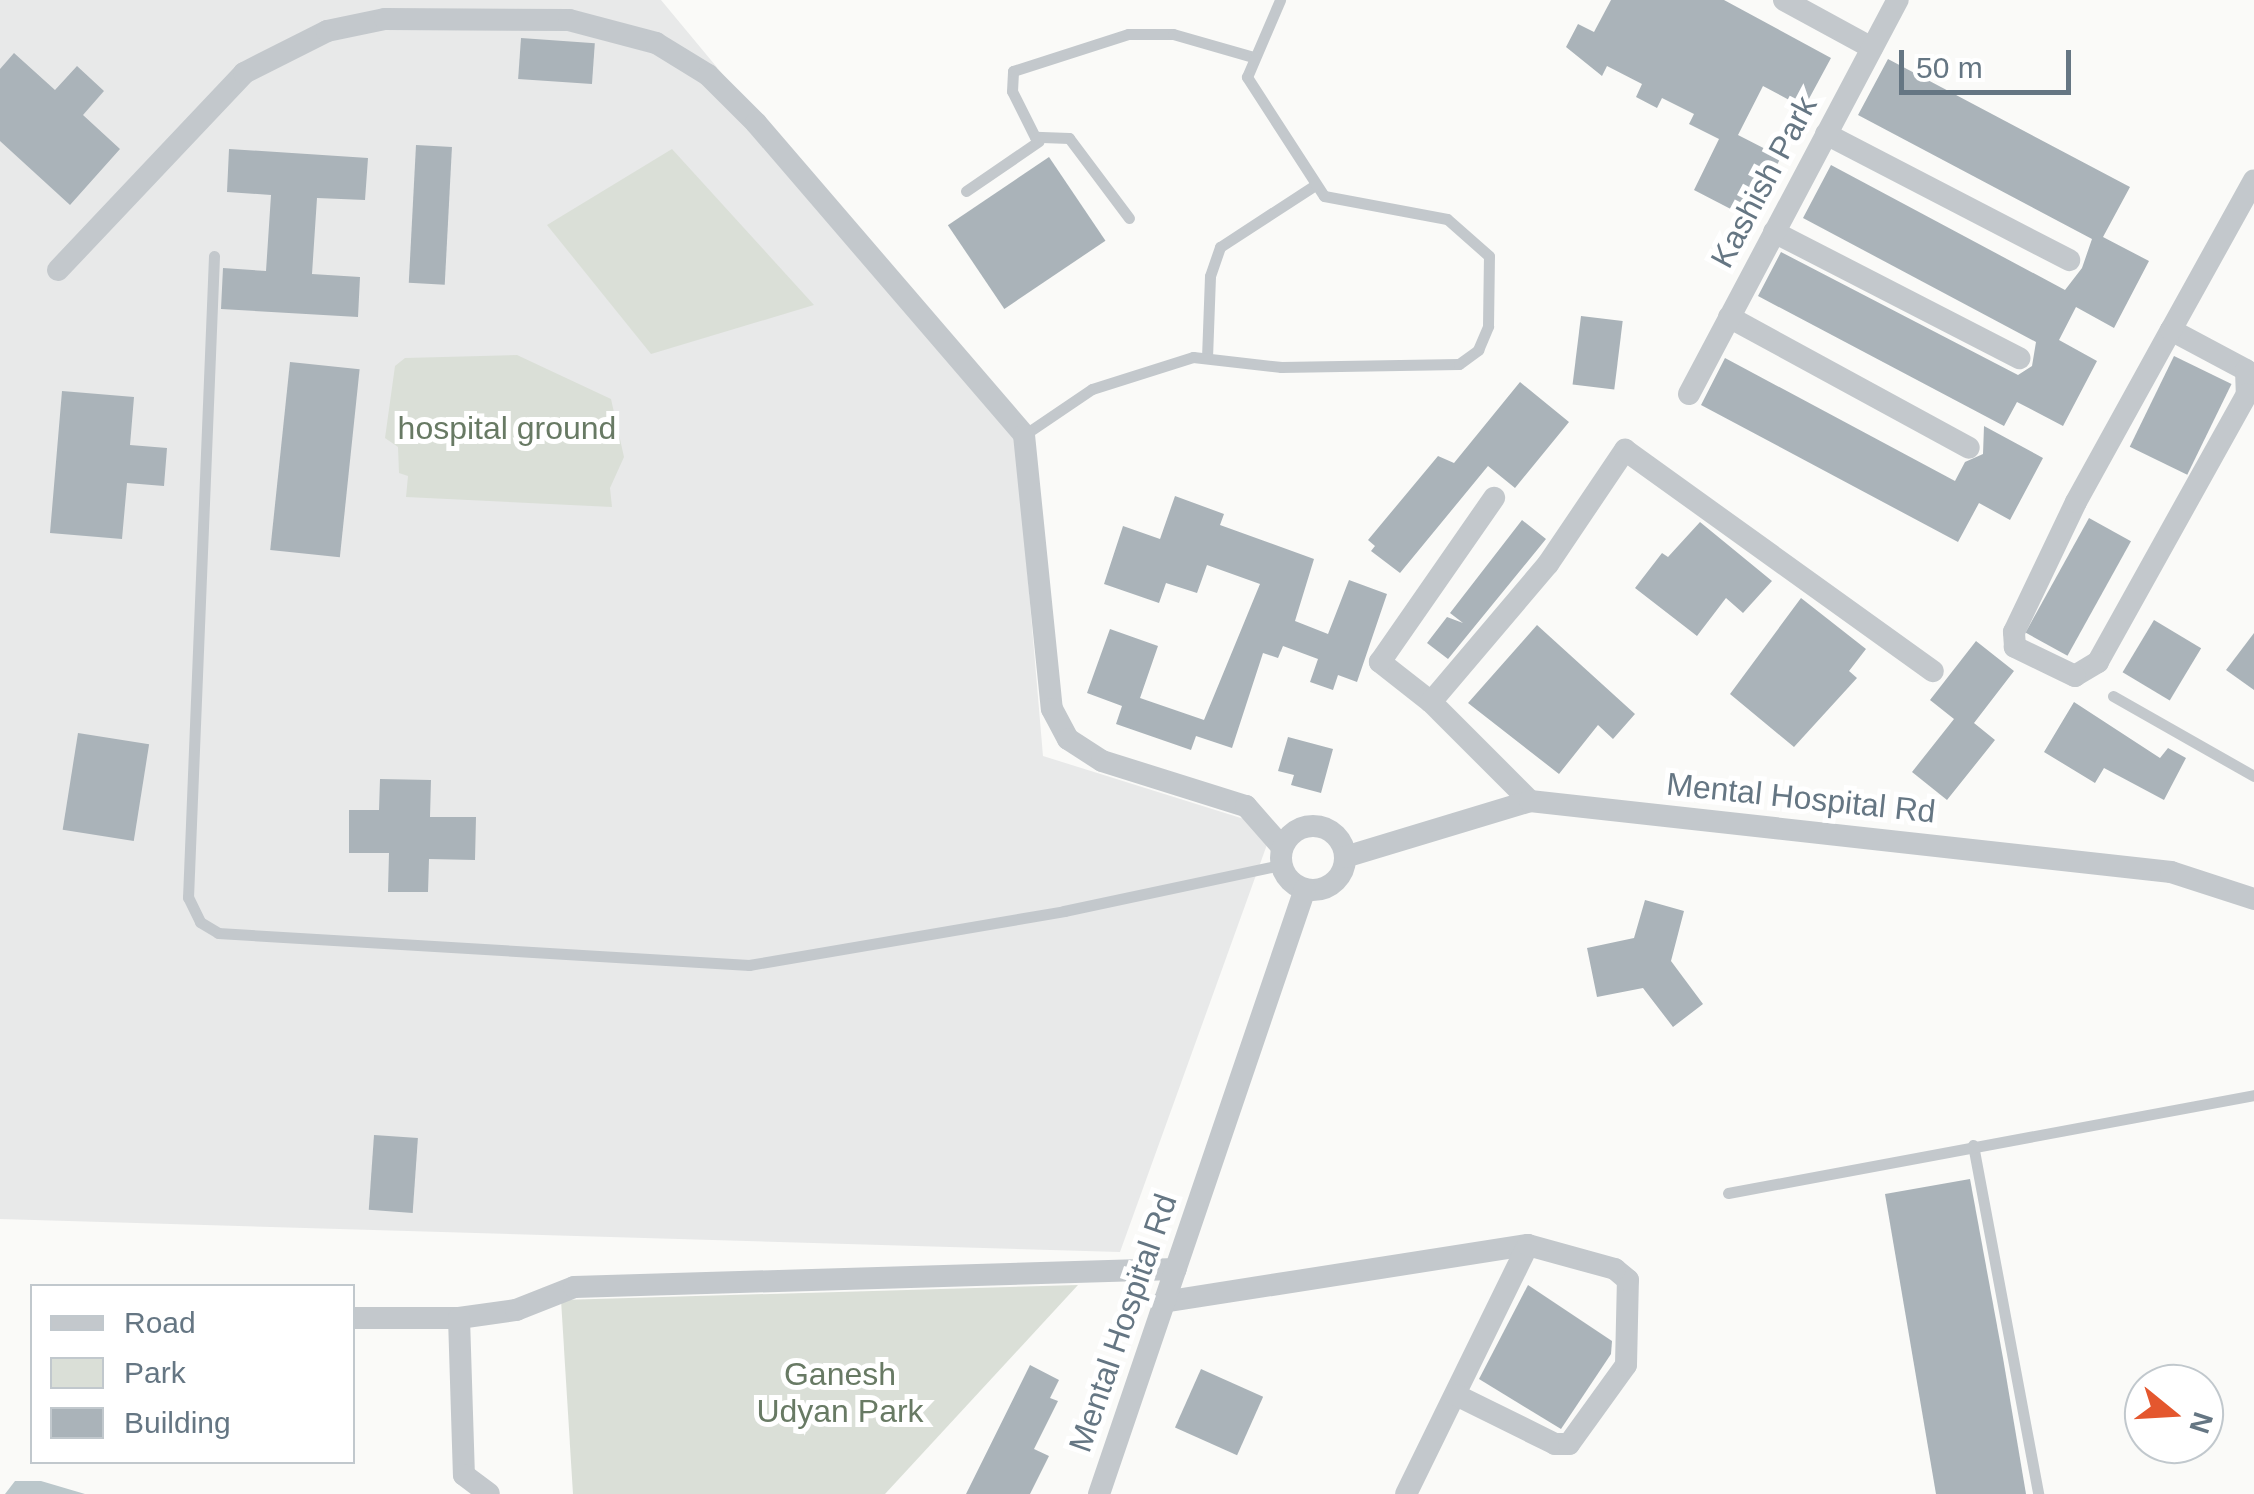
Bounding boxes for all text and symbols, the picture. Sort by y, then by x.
scale bar [1904,30,2076,92]
text: 50 m [1916,51,1983,84]
street label: Kashish Park [1703,90,1825,274]
park label: hospital ground [398,409,616,447]
street label: Mental Hospital Rd [1665,765,1937,831]
street label: Mental Hospital Rd [1061,1189,1185,1457]
legend [30,1284,355,1464]
text: Road [124,1306,196,1339]
text: Park [124,1356,186,1389]
park label: Ganesh Udyan Park [756,1356,924,1431]
north arrow [2124,1364,2224,1464]
text: Building [124,1406,231,1439]
text: N [2183,1408,2219,1437]

